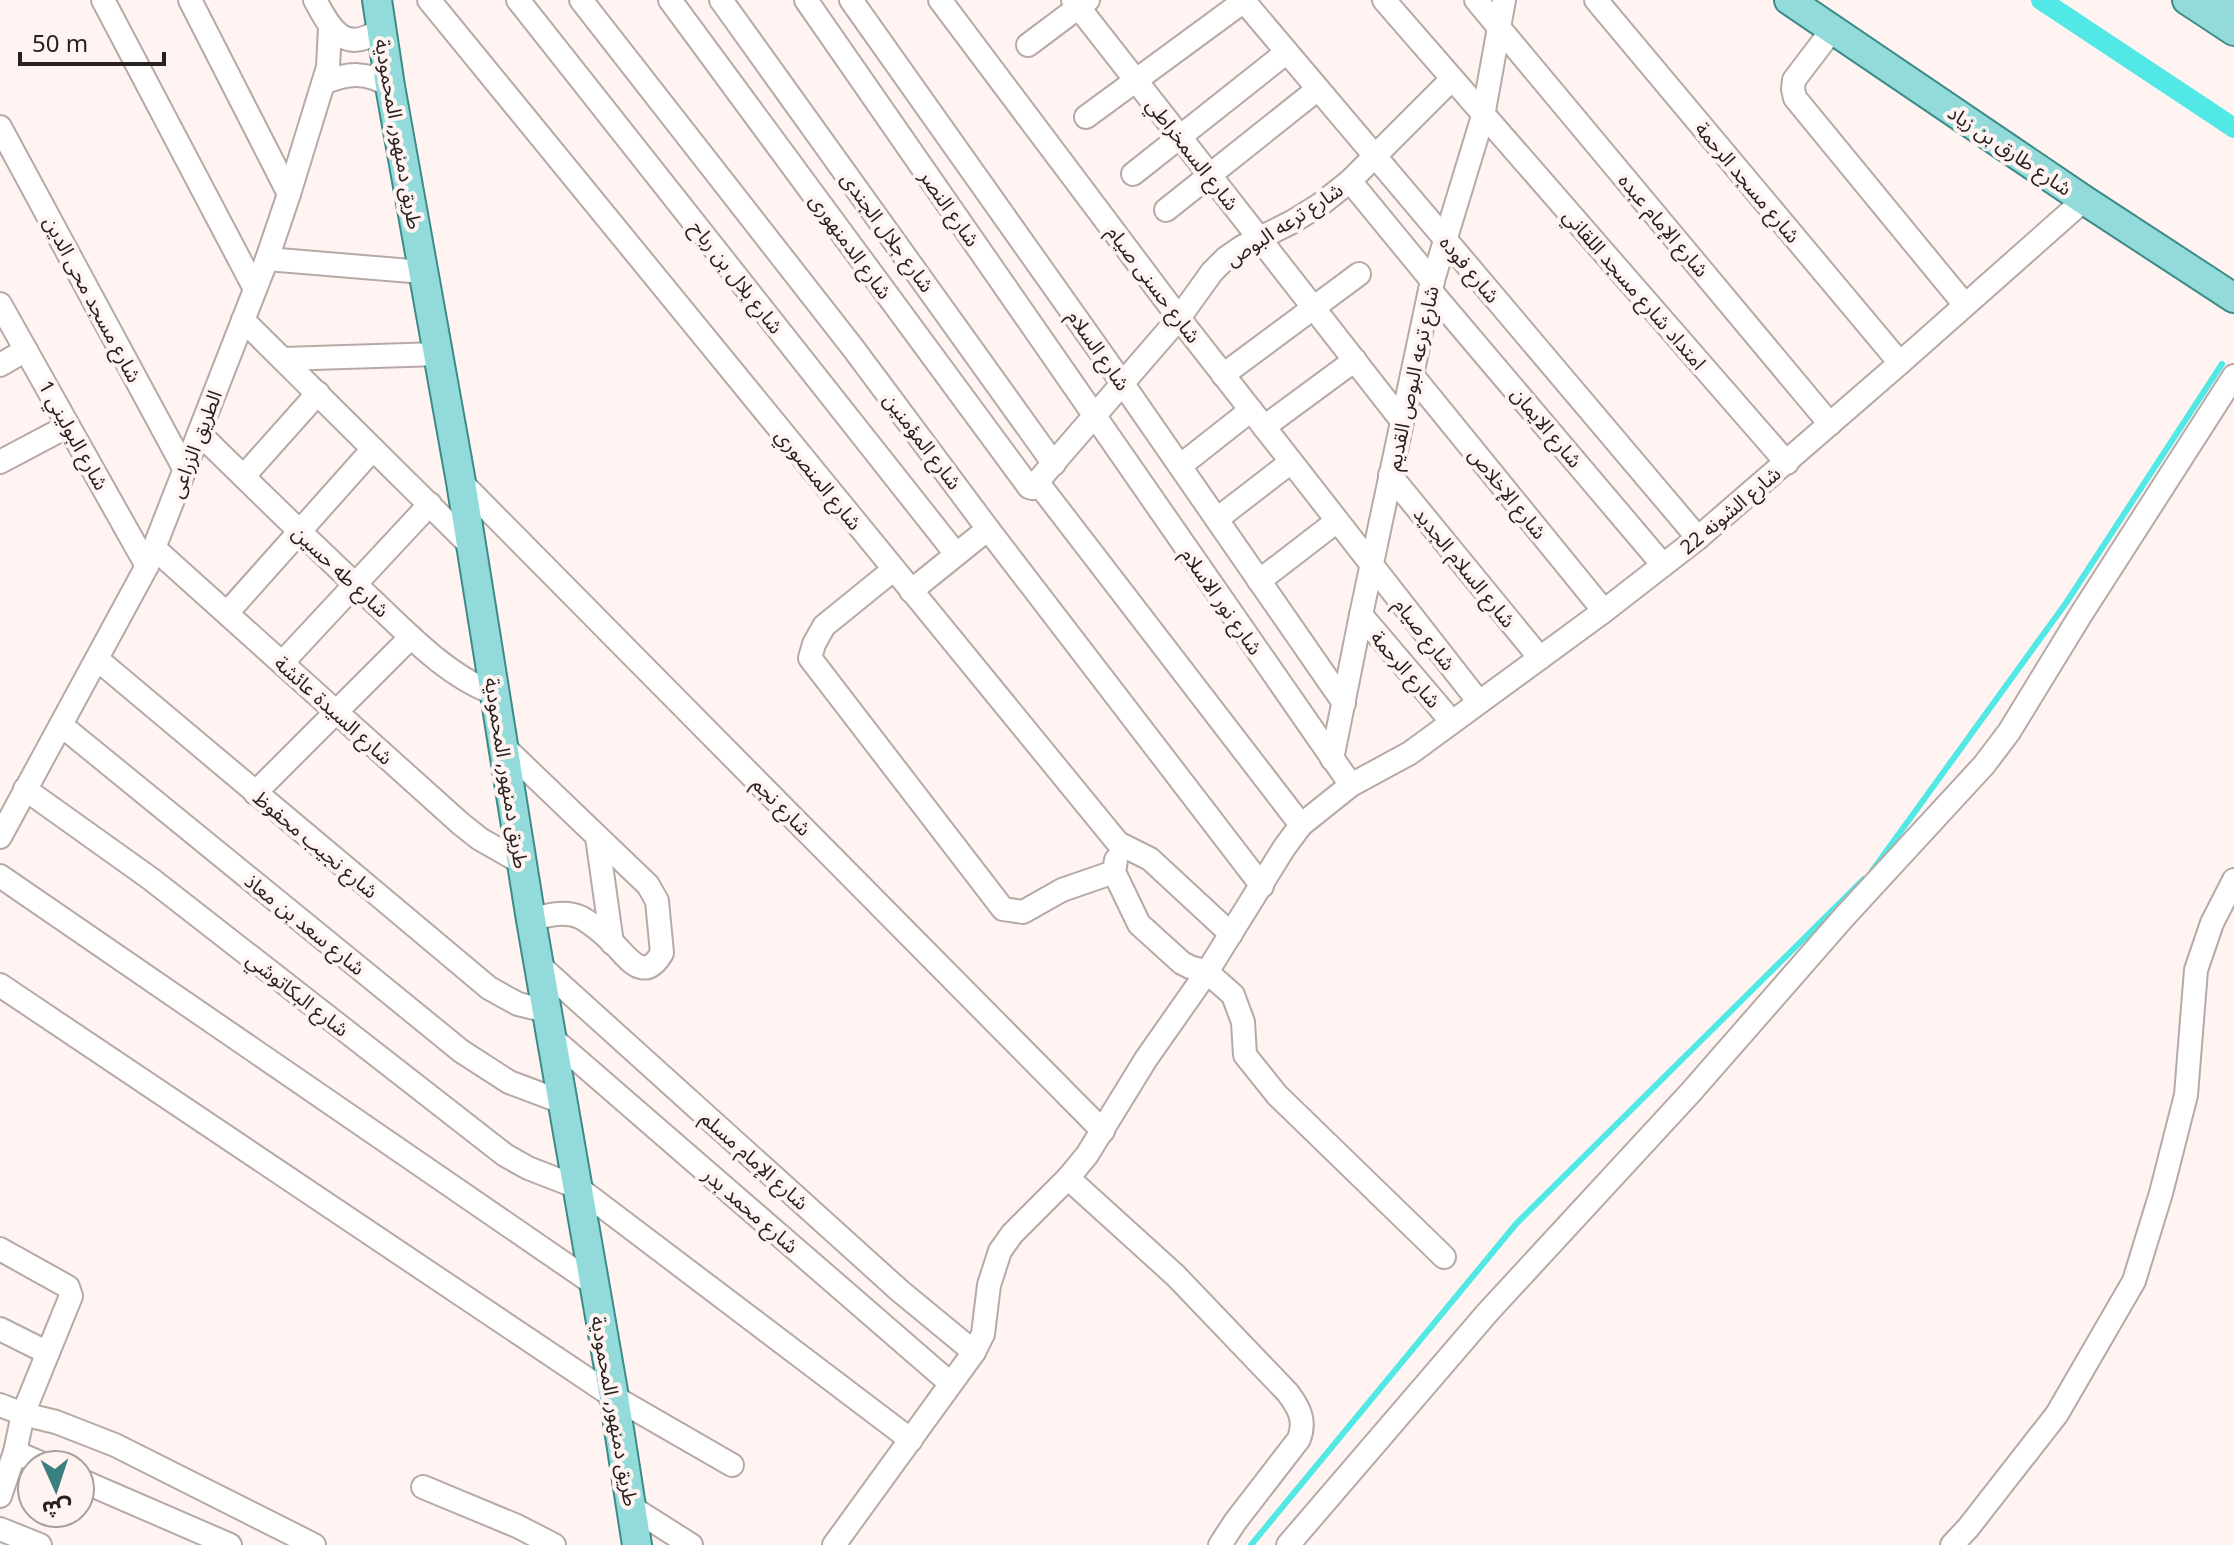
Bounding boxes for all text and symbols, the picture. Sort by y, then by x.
scale bar [20,16,164,66]
text: 50 m [32,26,88,59]
street label: طريق دمنهور, المحمودية [369,37,429,231]
street label: شارع السمخراطي [1138,92,1245,217]
street label: شارع طارق بن زياد [1942,98,2077,203]
street label: شارع مسجد الرحمة [1688,116,1807,250]
street label: شارع النصر [912,163,986,253]
street label: شارع جلال الجندى [834,166,941,299]
street label: شارع الإمام عبده [1611,168,1715,284]
street label: شارع ترعه البوص [1220,176,1349,274]
street label: شارع الدمنهورى [802,188,898,305]
street label: امتداد شارع مسجد اللقاني [1556,203,1712,377]
street label: شارع مسجد محى الدين [36,211,148,388]
street label: شارع بلال بن رباح [683,215,790,340]
street label: شارع حسنى صيام [1099,220,1207,350]
street label: شارع فوده [1432,230,1506,310]
street label: شارع ترعه البوص القديم [1379,283,1447,473]
street label: شارع السلام [1060,304,1137,397]
street label: شارع البوليني 1 [30,375,115,496]
street label: شارع الايمان [1504,381,1589,474]
street label: الطريق الزراعى [162,386,228,502]
street label: شارع المؤمنين [876,387,968,496]
street label: شارع المنصوري [768,423,868,537]
street label: شارع الإخلاص [1461,442,1553,546]
street label: شارع الشونه 22 [1674,460,1787,562]
street label: شارع السلام الجديد [1406,501,1522,634]
street label: شارع طه حسين [285,519,395,624]
street label: شارع نور الاسلام [1173,542,1269,661]
street label: شارع صيام [1387,592,1462,677]
street label: شارع الرحمة [1363,625,1447,715]
street label: شارع السيدة عائشة [268,650,399,772]
street label: طريق دمنهور, المحمودية [479,676,535,870]
street label: شارع نجم [745,770,818,843]
street label: شارع نجيب محفوظ [247,784,384,906]
street label: شارع سعد بن معاذ [238,867,371,982]
street label: شارع البكاتوشي [240,946,355,1045]
street label: شارع الإمام مسلم [694,1104,815,1217]
street label: شارع محمد بدر [695,1160,804,1260]
street label: طريق دمنهور, المحمودية [585,1314,645,1508]
north arrow [16,1449,96,1529]
text: ش [41,1494,73,1526]

